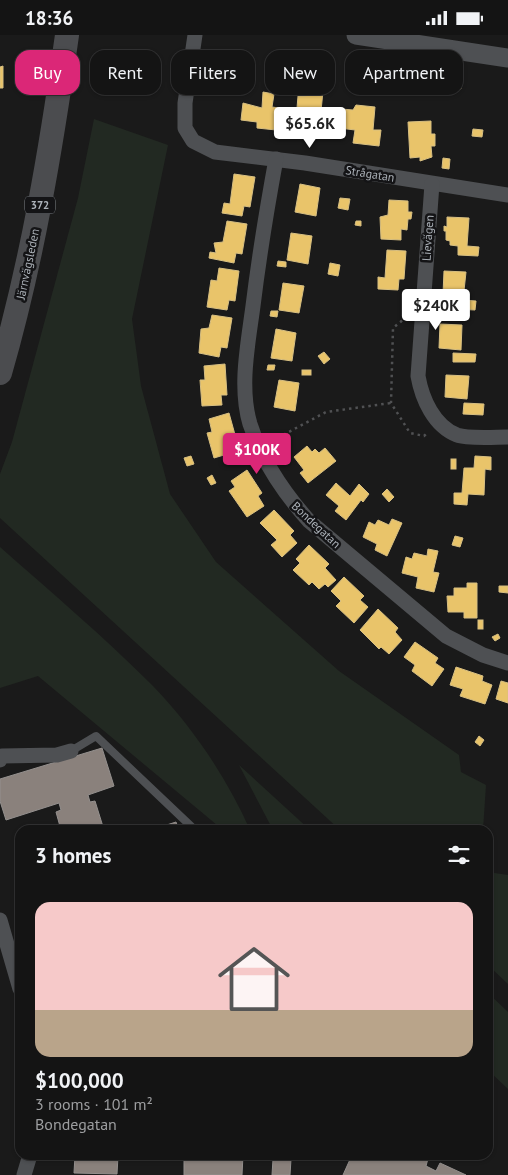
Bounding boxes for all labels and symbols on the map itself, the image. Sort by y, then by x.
pin: $65.6K [269,107,351,149]
street label: Strågatan [344,162,396,185]
road number: 372 [25,197,55,213]
street label: Lievägen [418,214,437,261]
street label: Järnvägsleden [12,227,42,302]
pin: $240K [401,289,471,331]
pin: $100K [222,433,292,475]
street label: Bondegatan [289,498,344,551]

